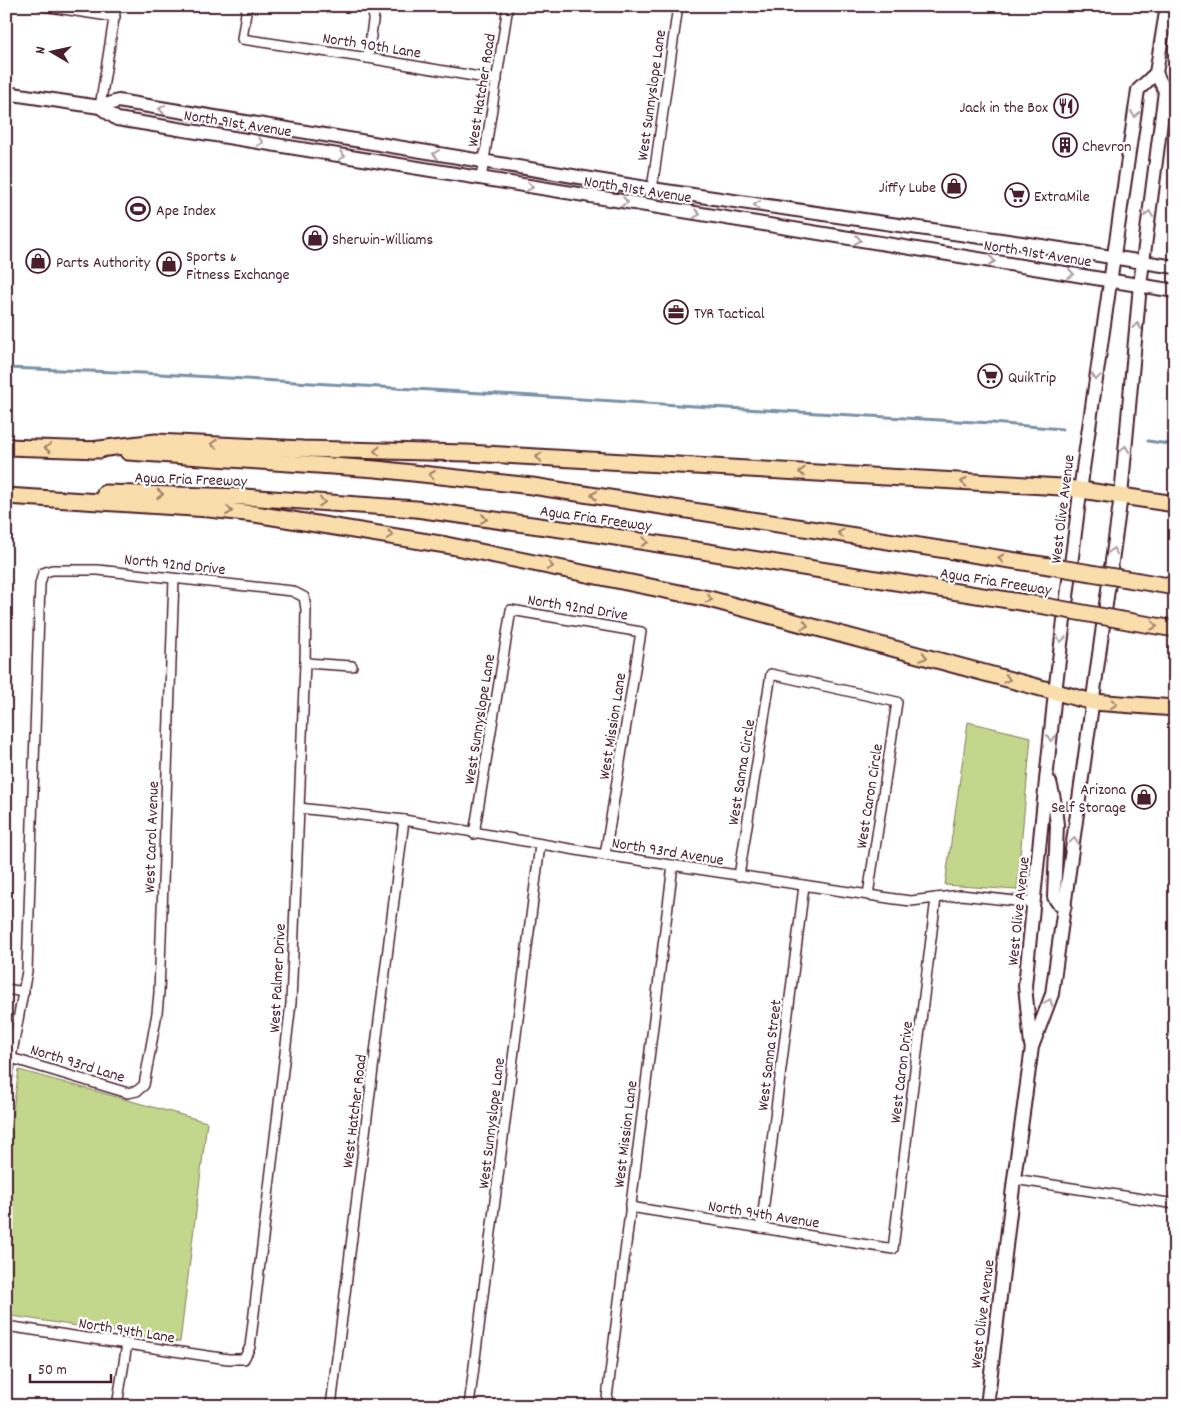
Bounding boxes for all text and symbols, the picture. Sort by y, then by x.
street label: North 90th Lane [321,27,422,66]
north arrow [28,28,78,78]
street label: West Sunnyslope Lane [632,28,673,162]
street label: West Hatcher Road [462,32,503,149]
text: N [31,45,52,55]
restaurant icon: Jack in the Box [1053,93,1079,119]
place label: Jack in the Box [959,97,1048,120]
one-way arrow [157,104,166,114]
street label: North 91st Avenue [182,105,293,144]
one-way arrow [1130,109,1140,118]
building icon: Chevron [1052,132,1078,158]
place label: Chevron [1082,136,1131,159]
one-way arrow [256,137,265,147]
one-way arrow [432,149,441,159]
one-way arrow [337,150,346,160]
street label: North 91st Avenue [582,171,693,210]
shop icon: Jiffy Lube [941,173,967,199]
place label: Jiffy Lube [879,177,936,200]
one-way arrow [525,181,534,191]
supermarket icon: ExtraMile [1004,182,1030,208]
place label: ExtraMile [1034,186,1090,209]
sports icon: Ape Index [125,196,151,222]
one-way arrow [621,197,630,207]
place label: Ape Index [156,200,216,223]
one-way arrow [753,200,761,211]
one-way arrow [693,208,702,218]
one-way arrow [1144,209,1154,218]
shop icon: Sherwin-Williams [302,225,328,251]
place label: Sherwin-Williams [332,229,434,252]
one-way arrow [853,234,862,244]
street label: North 91st Avenue [982,235,1093,274]
place label: Sports & Fitness Exchange [186,246,289,287]
shop icon: Parts Authority [25,248,51,274]
shop icon: Sports & Fitness Exchange [156,251,182,277]
place label: Parts Authority [56,252,151,275]
one-way arrow [988,256,997,266]
one-way arrow [1066,269,1075,279]
office icon: TYR Tactical [663,299,689,325]
place label: TYR Tactical [694,303,765,326]
one-way arrow [1131,321,1142,329]
supermarket icon: QuikTrip [977,363,1003,389]
place label: QuikTrip [1008,367,1056,390]
one-way arrow [1091,373,1102,381]
one-way arrow [210,439,218,450]
one-way arrow [44,443,52,453]
one-way arrow [1119,445,1130,453]
one-way arrow [372,446,380,456]
one-way arrow [535,452,543,463]
street label: West Olive Avenue [1045,454,1082,565]
one-way arrow [798,466,806,477]
street label: Agua Fria Freeway [134,467,248,494]
one-way arrow [428,470,436,481]
one-way arrow [960,476,968,487]
one-way arrow [156,489,164,500]
one-way arrow [589,491,598,501]
one-way arrow [318,497,326,508]
street label: Agua Fria Freeway [538,500,653,539]
one-way arrow [226,505,234,516]
one-way arrow [479,513,488,523]
one-way arrow [836,528,844,539]
one-way arrow [386,529,394,540]
one-way arrow [640,536,649,546]
one-way arrow [1107,546,1118,554]
street label: North 92nd Drive [123,549,226,582]
one-way arrow [997,553,1005,564]
one-way arrow [545,560,554,570]
street label: Agua Fria Freeway [938,562,1053,603]
street label: North 92nd Drive [526,589,630,628]
one-way arrow [704,593,713,604]
one-way arrow [800,619,809,630]
one-way arrow [1150,620,1158,630]
one-way arrow [1056,635,1067,643]
one-way arrow [919,651,927,661]
street label: West Sunnyslope Lane [459,652,502,786]
street label: West Mission Lane [594,671,633,781]
one-way arrow [1003,673,1012,684]
one-way arrow [1111,698,1119,709]
street label: West Sanna Circle [723,718,762,827]
one-way arrow [1046,734,1057,742]
street label: West Caron Circle [851,742,890,851]
place label: Arizona Self Storage [1051,779,1126,820]
street label: West Carol Avenue [139,781,166,894]
shop icon: Arizona Self Storage [1131,784,1157,810]
street label: North 93rd Avenue [610,832,725,873]
one-way arrow [1068,837,1079,845]
street label: West Olive Avenue [1002,856,1037,967]
street label: West Palmer Drive [264,923,293,1033]
street label: West Sanna Street [752,998,789,1112]
one-way arrow [1043,998,1053,1006]
street label: West Caron Drive [885,1020,920,1125]
street label: North 93rd Lane [27,1039,127,1090]
street label: West Hatcher Road [337,1053,374,1170]
street label: West Sunnyslope Lane [473,1056,512,1190]
street label: West Mission Lane [608,1079,644,1189]
street label: North 94th Avenue [706,1195,821,1236]
street label: West Olive Avenue [965,1259,1002,1370]
street label: North 94th Lane [77,1313,176,1350]
scale bar [30,1352,111,1384]
text: 50 m [38,1360,67,1382]

